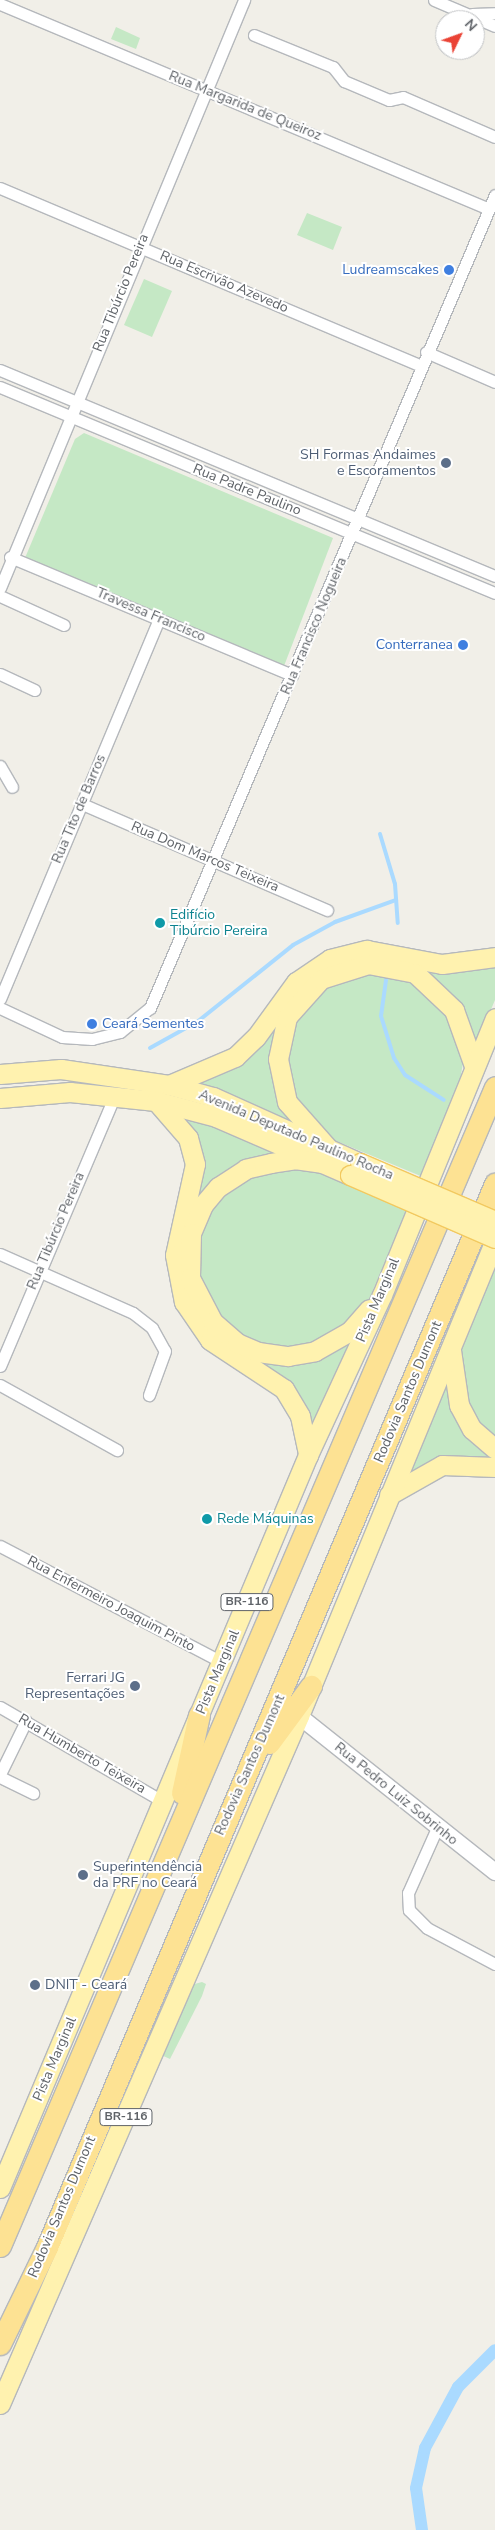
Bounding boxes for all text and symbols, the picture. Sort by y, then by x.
north arrow [435,10,485,60]
text: N [460,15,481,36]
street label: Rua Margarida de Queiroz [166,68,324,144]
street label: Rua Tibúrcio Pereira [90,231,152,355]
street label: Rua Escrivão Azevedo [157,247,291,317]
place label: Ludreamscakes [342,262,439,278]
marker: Ludreamscakes [443,264,455,276]
place label: SH Formas Andaimes e Escoramentos [300,447,436,480]
marker: SH Formas Andaimes e Escoramentos [440,457,452,469]
street label: Rua Padre Paulino [190,461,304,519]
street label: Rua Francisco Nogueira [277,555,351,697]
street label: Travessa Francisco [94,584,208,646]
place label: Conterranea [376,637,453,653]
marker: Conterranea [457,639,469,651]
street label: Rua Tito de Barros [48,752,110,866]
street label: Rua Dom Marcos Teixeira [129,818,281,896]
place label: Edifício Tibúrcio Pereira [170,907,268,940]
marker: Edifício Tibúrcio Pereira [154,917,166,929]
place label: Ceará Sementes [102,1016,204,1032]
marker: Ceará Sementes [86,1018,98,1030]
street label: Avenida Deputado Paulino Rocha [196,1086,396,1184]
street label: Rua Tibúrcio Pereira [24,1170,88,1292]
street label: Pista Marginal [353,1255,403,1345]
street label: Rodovia Santos Dumont [371,1319,445,1465]
place label: Rede Máquinas [217,1511,314,1527]
marker: Rede Máquinas [201,1513,213,1525]
street label: Rua Enfermeiro Joaquim Pinto [24,1553,198,1655]
road number: BR-116 [220,1592,274,1611]
street label: Pista Marginal [193,1627,243,1717]
place label: Ferrari JG Representações [25,1670,125,1702]
marker: Ferrari JG Representações [129,1680,141,1692]
street label: Rodovia Santos Dumont [211,1692,289,1838]
street label: Rua Humberto Teixeira [15,1711,149,1797]
street label: Rua Pedro Luiz Sobrinho [331,1739,461,1849]
place label: Superintendência da PRF no Ceará [93,1859,202,1891]
marker: Superintendência da PRF no Ceará [77,1869,89,1881]
place label: DNIT - Ceará [45,1977,127,1993]
marker: DNIT - Ceará [29,1979,41,1991]
street label: Pista Marginal [30,2014,80,2104]
road number: BR-116 [98,2108,154,2126]
street label: Rodovia Santos Dumont [25,2134,99,2280]

